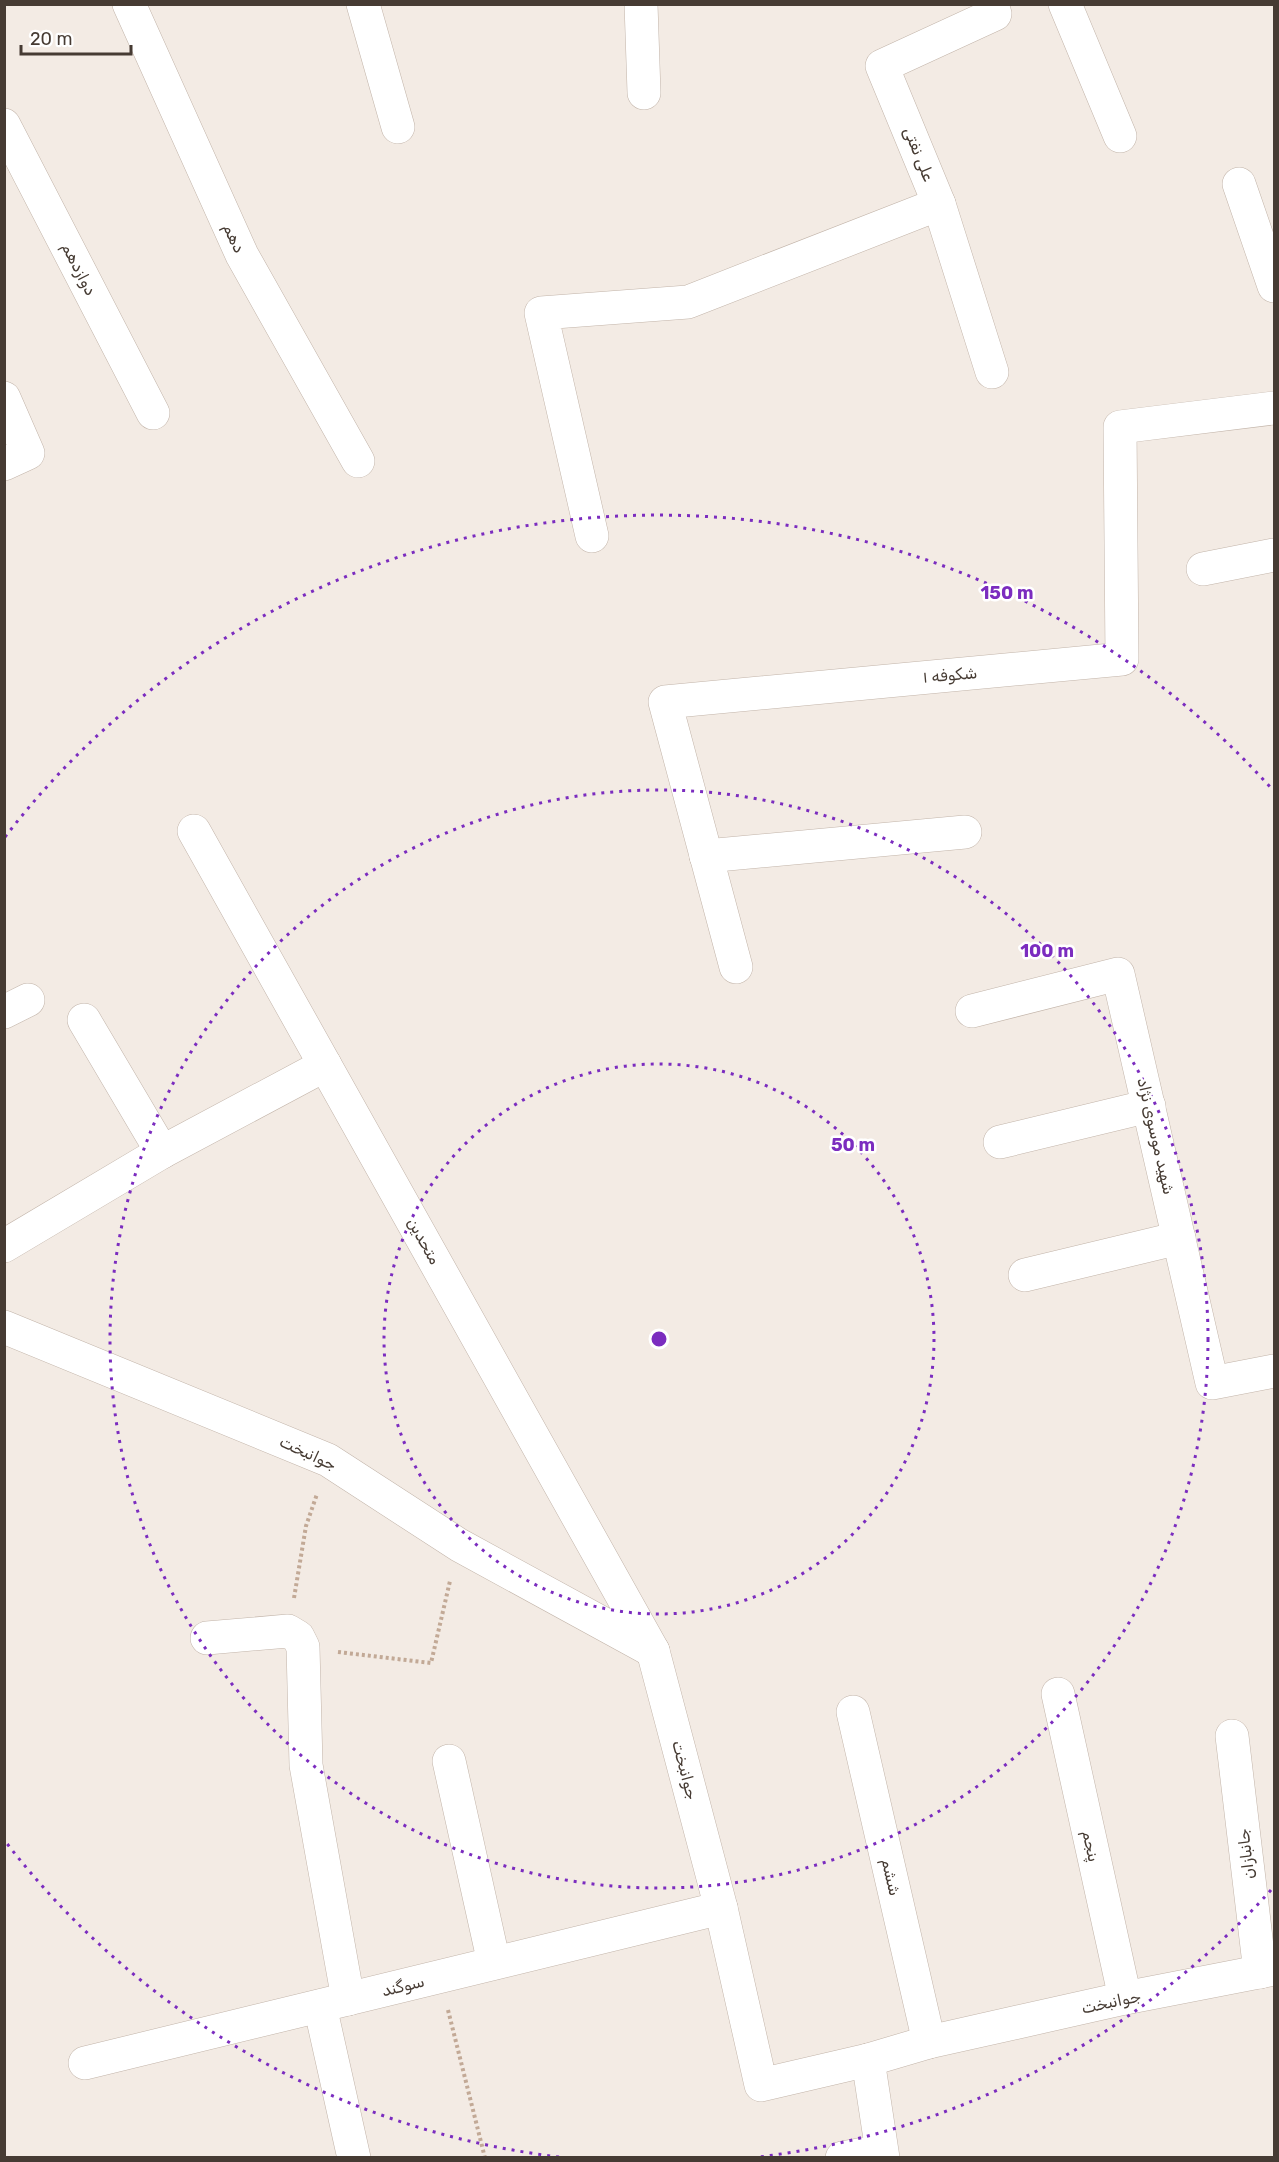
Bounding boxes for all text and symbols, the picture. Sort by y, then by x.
scale bar [21,18,130,56]
text: 20 m [30,28,72,50]
street label: علی نفتی [900,124,939,184]
street label: دهم [218,220,249,256]
street label: دوازدهم [57,239,100,299]
text: 150 m [980,582,1034,604]
street label: شکوفه ۱ [922,663,978,688]
text: 100 m [1020,940,1074,962]
street label: شهید موسوی نژاد [1132,1076,1179,1196]
text: 50 m [831,1134,875,1156]
street label: متحدین [403,1214,445,1268]
centre of rings [649,1329,669,1349]
street label: جوانبخت [276,1432,339,1475]
street label: جوانبخت [667,1738,702,1802]
street label: جانبازان [1233,1828,1260,1880]
street label: پنجم [1077,1829,1104,1864]
street label: ششم [877,1857,904,1898]
street label: سوگند [380,1972,427,2001]
street label: جوانبخت [1080,1986,1143,2019]

